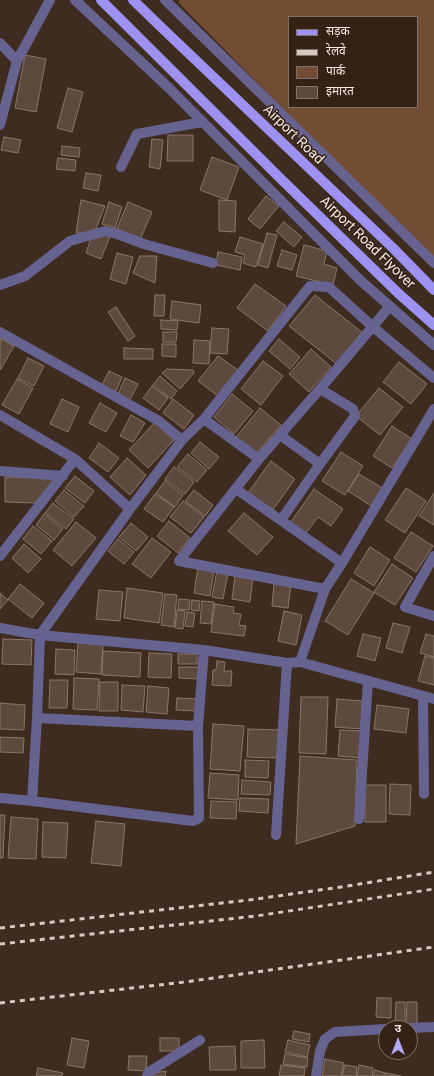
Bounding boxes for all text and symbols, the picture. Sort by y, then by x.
legend [288,16,418,108]
text: सड़क [326,24,350,38]
text: रेलवे [326,44,346,58]
text: पार्क [326,64,345,78]
text: इमारत [326,84,354,98]
street label: Airport Road [259,102,327,168]
street label: Airport Road Flyover [316,193,418,293]
north arrow [378,1020,418,1060]
text: उ [395,1022,401,1035]

